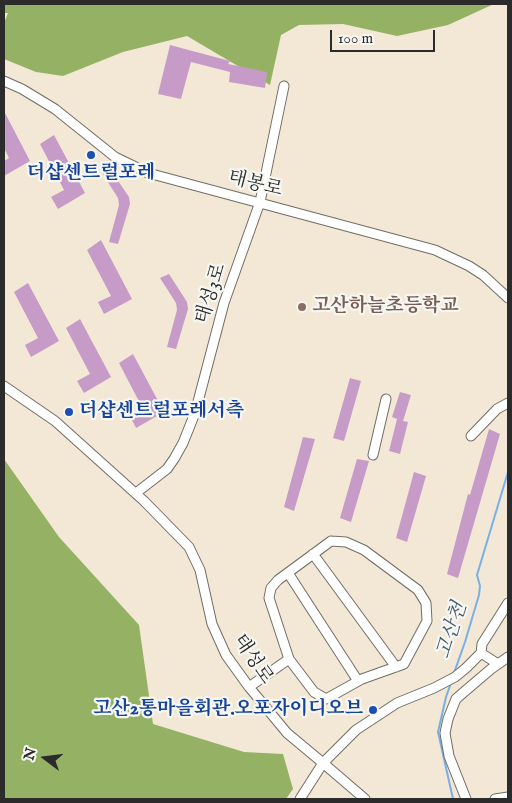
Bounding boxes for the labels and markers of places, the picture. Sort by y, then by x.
marker: 더샵센트럴포레 [85,149,97,161]
place label: 더샵센트럴포레 [27,163,155,185]
place label: 고산하늘초등학교 [312,296,459,318]
marker: 고산하늘초등학교 [296,301,308,313]
place label: 더샵센트럴포레서측 [79,401,244,423]
marker: 더샵센트럴포레서측 [63,406,75,418]
place label: 고산2통마을회관.오포자이디오브 [93,699,363,721]
marker: 고산2통마을회관.오포자이디오브 [367,704,379,716]

